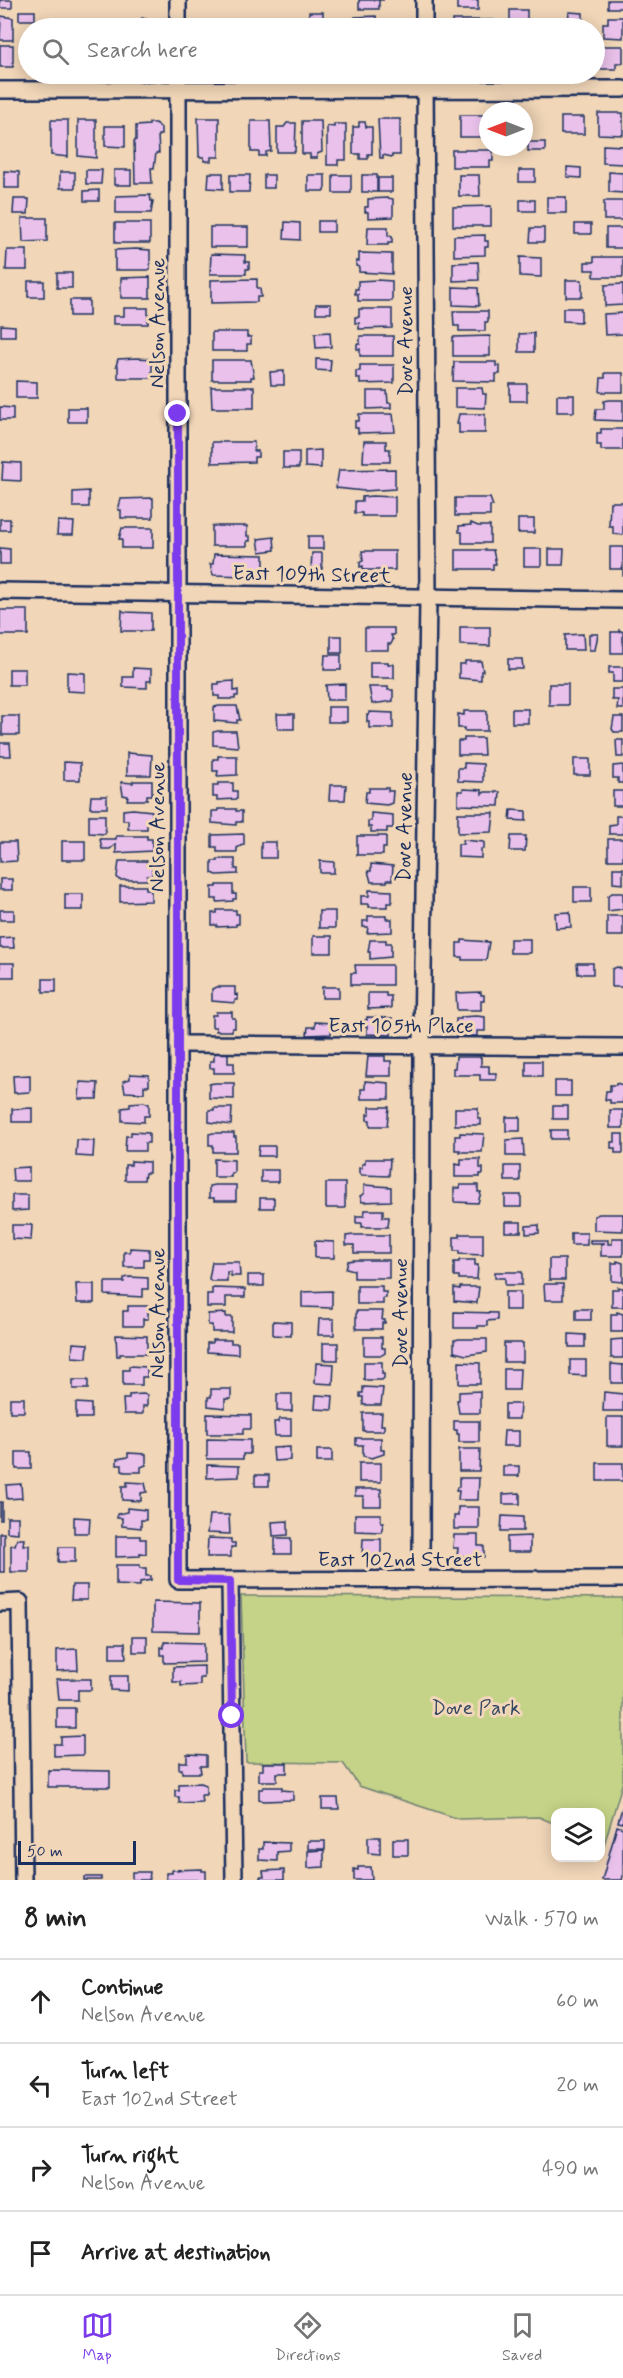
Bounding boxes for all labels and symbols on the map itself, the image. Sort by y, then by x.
north arrow [479,102,533,156]
street label: Nelson Avenue [144,258,172,388]
street label: Dove Avenue [392,286,420,396]
route end [164,400,190,426]
street label: East 109th Street [232,560,392,590]
street label: Nelson Avenue [144,762,172,892]
street label: Dove Avenue [390,772,420,882]
street label: East 105th Place [328,1012,474,1040]
street label: Nelson Avenue [144,1248,172,1378]
street label: Dove Avenue [387,1258,415,1368]
street label: East 102nd Street [318,1546,482,1574]
park label: Dove Park [432,1694,520,1722]
route start [218,1702,244,1728]
scale bar [18,1838,136,1866]

